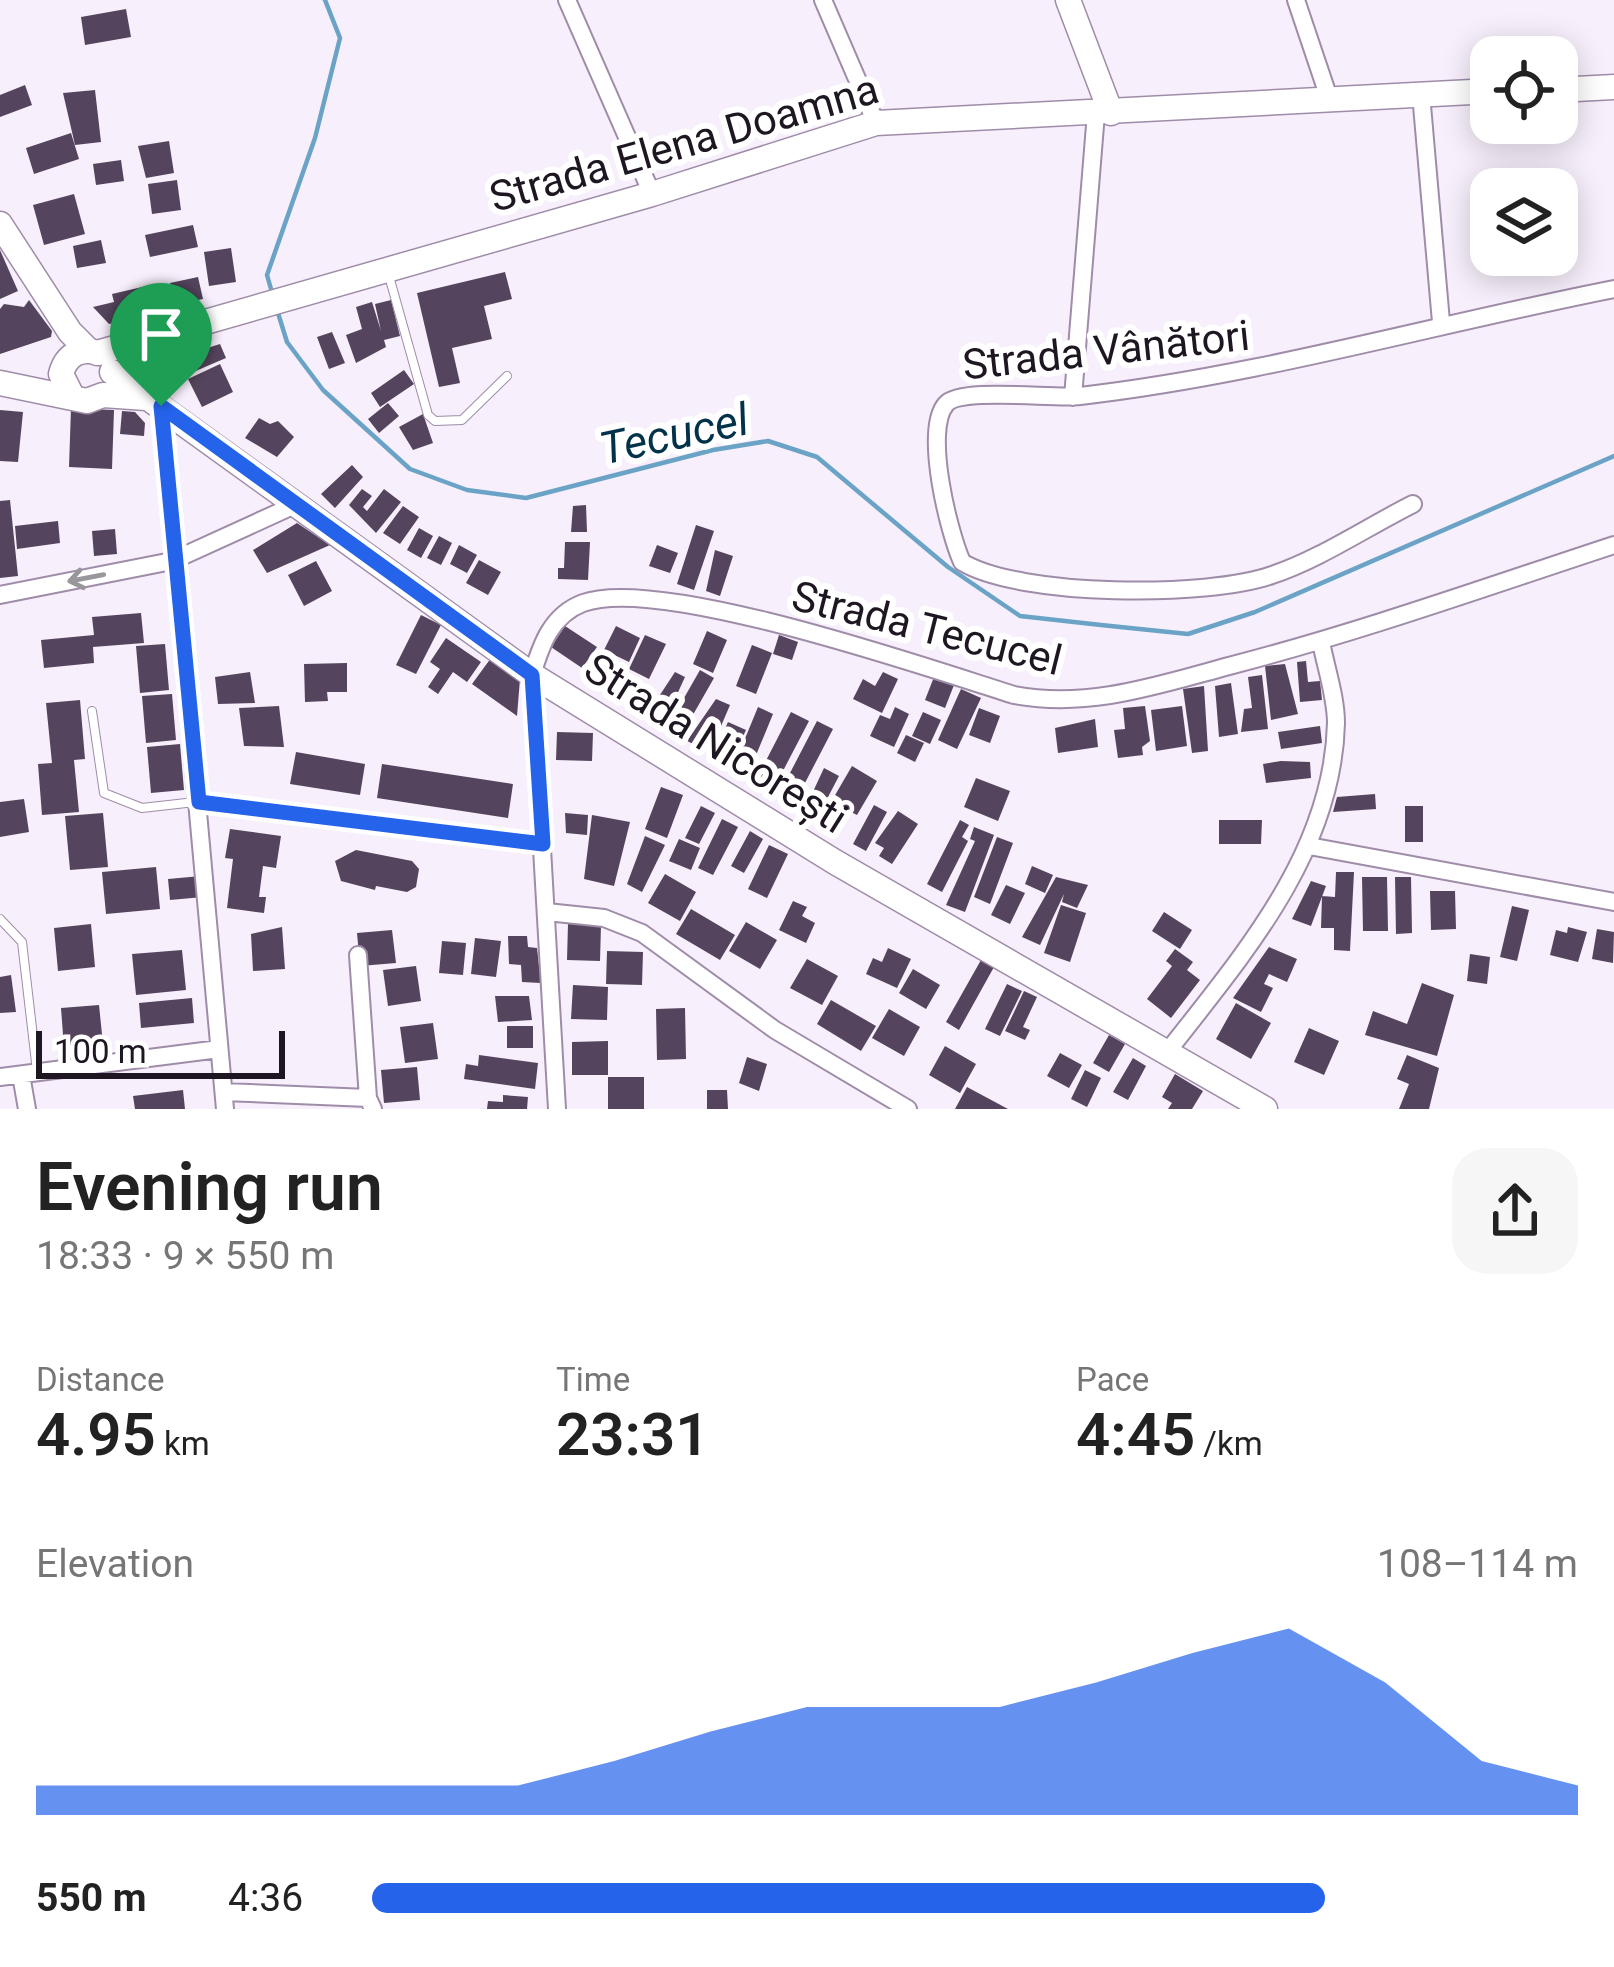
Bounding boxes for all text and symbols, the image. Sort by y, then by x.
map controls [1470,36,1578,276]
button: locate [1470,36,1578,144]
street label: Strada Elena Doamna [484,64,884,222]
button: layers [1470,168,1578,276]
pin [110,283,212,406]
icon: arrive [128,301,194,367]
street label: Strada Vânători [960,311,1252,389]
water label: Tecucel [595,392,753,476]
one-way arrow [68,568,107,590]
street label: Strada Tecucel [787,571,1067,685]
street label: Strada Nicorești [575,643,856,844]
scale bar [36,1025,285,1078]
text: 100 m [54,1032,147,1071]
button: share [1452,1148,1578,1274]
text: Evening run [36,1149,383,1226]
text: 18:33 · 9 × 550 m [36,1233,334,1279]
text: Distance [36,1360,164,1399]
text: Time [556,1360,630,1399]
text: Pace [1076,1360,1149,1399]
text: 4.95 [36,1399,156,1470]
text: 23:31 [556,1399,709,1470]
text: 4:45 [1076,1399,1195,1470]
text: km [156,1424,210,1463]
text: /km [1195,1424,1263,1463]
text: Elevation [36,1541,194,1587]
text: 108–114 m [1377,1541,1578,1587]
text: 550 m [36,1875,147,1921]
text: 4:36 [228,1875,303,1921]

